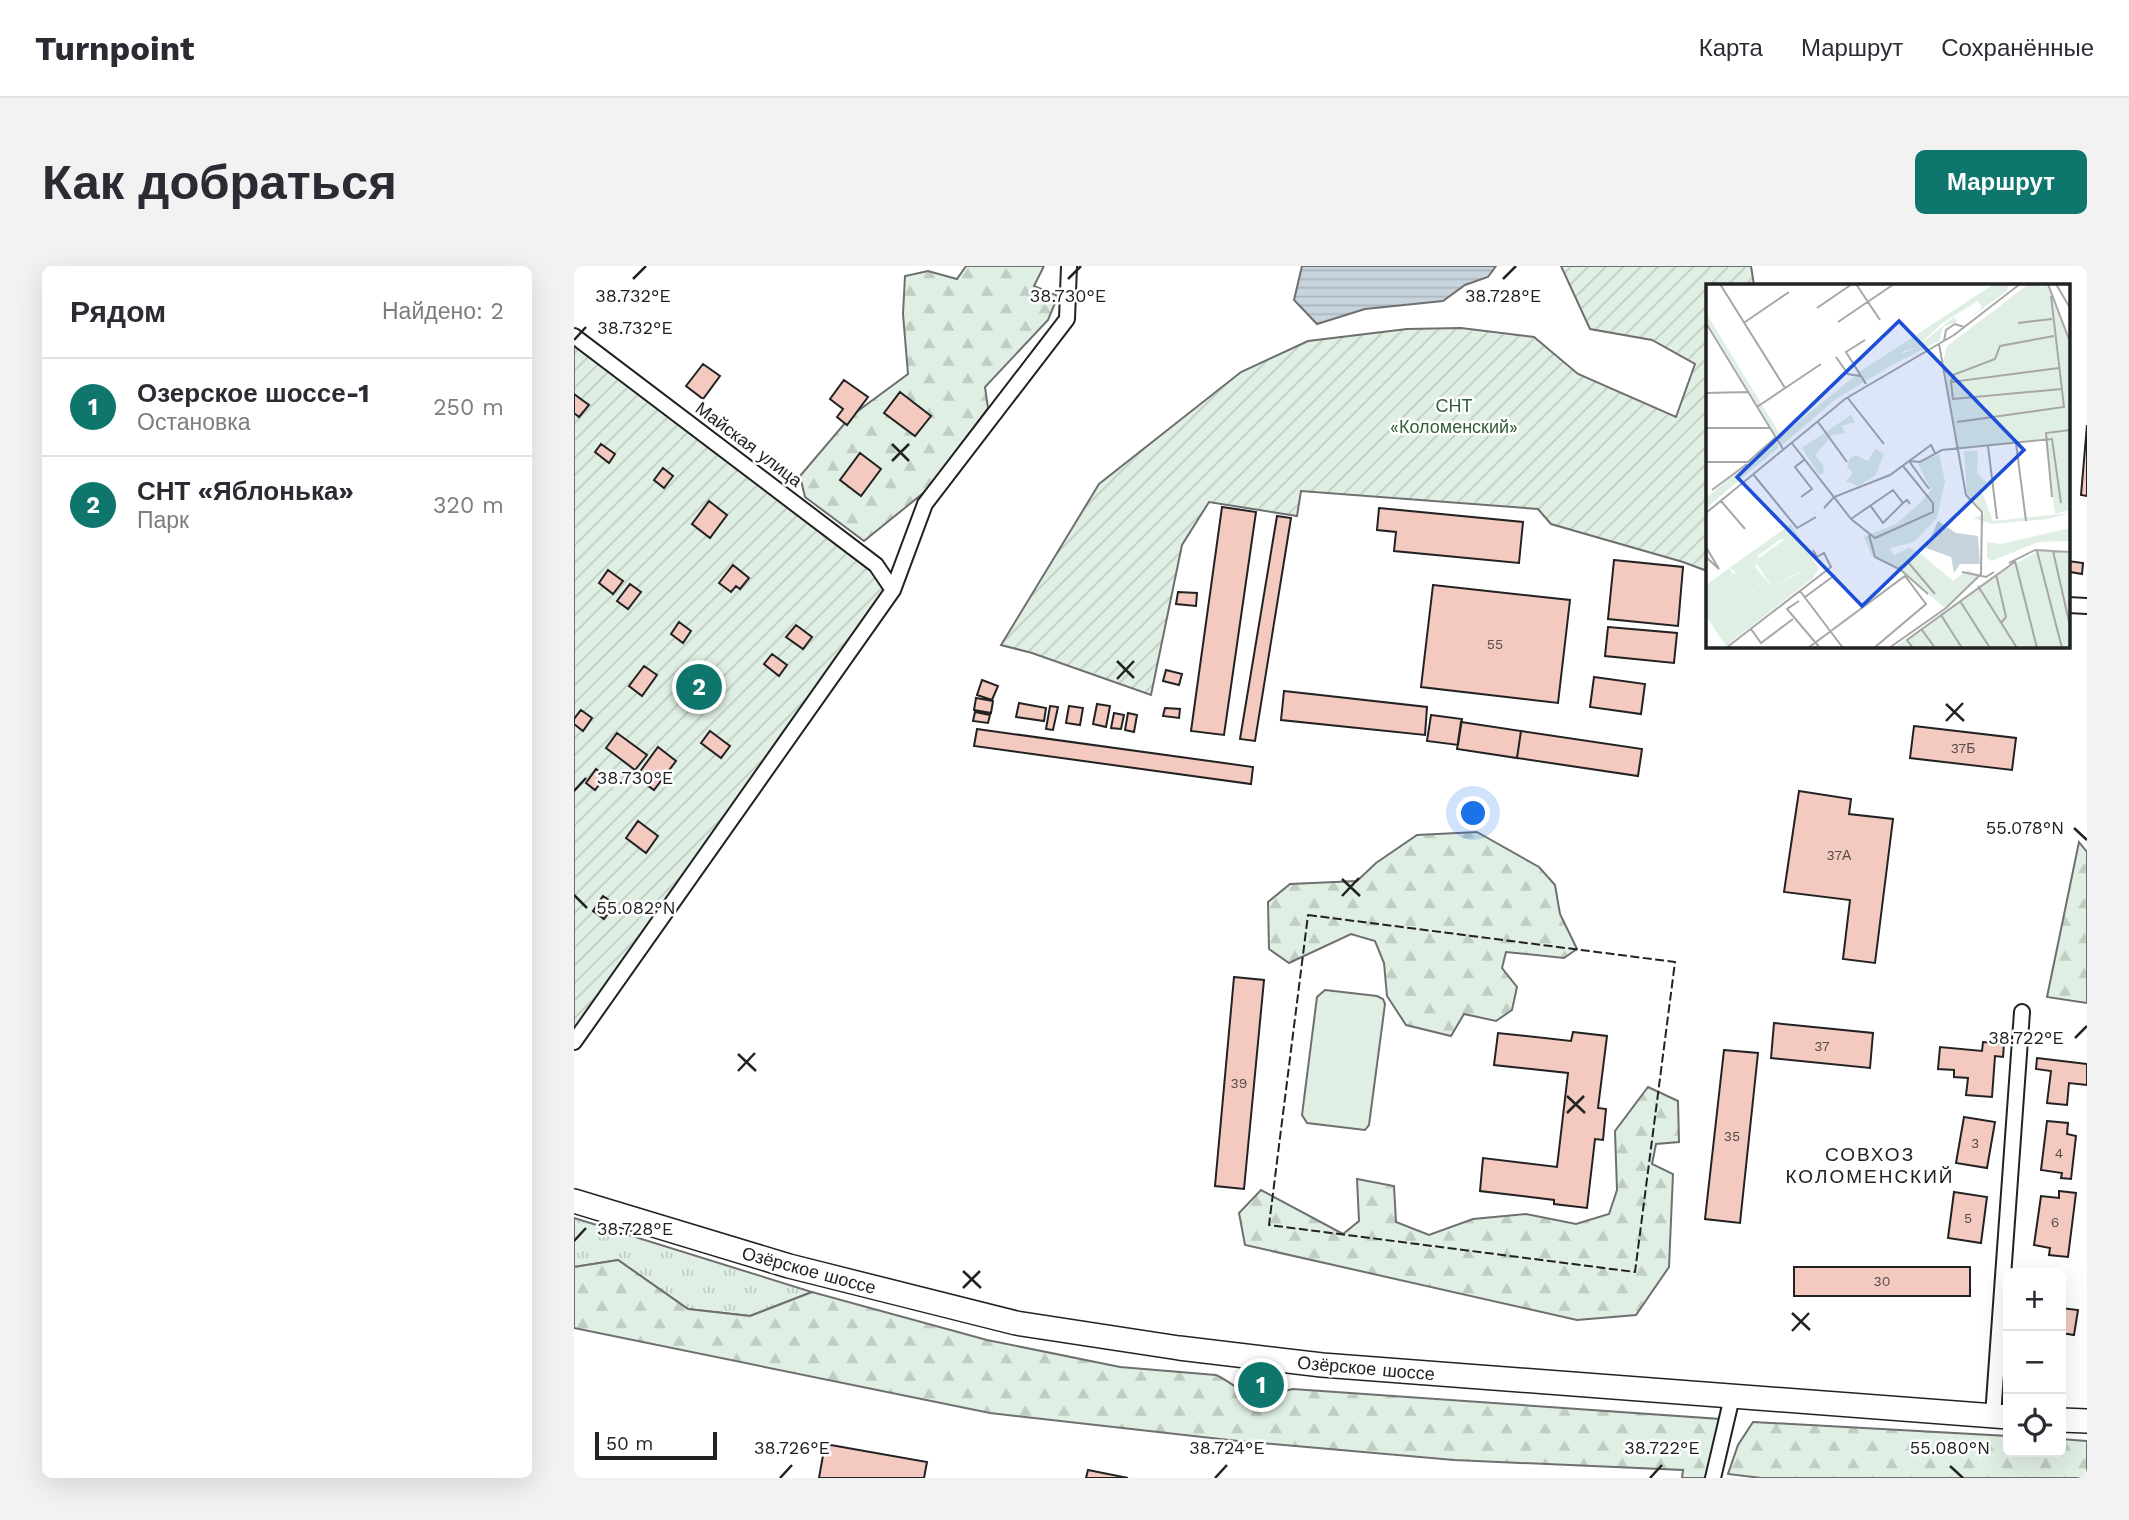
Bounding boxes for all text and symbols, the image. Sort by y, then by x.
text: Turnpoint [35,29,194,68]
text: Карта [1699,34,1763,62]
text: Маршрут [1801,34,1903,62]
text: Сохранённые [1941,34,2094,62]
button: Маршрут [1915,150,2087,214]
text: Как добраться [42,153,397,211]
inset map [1706,284,2070,648]
text: 38.732°E [595,285,671,306]
text: 38.730°E [1030,285,1106,306]
text: 38.728°E [1465,285,1541,306]
text: Рядом [70,294,166,329]
text: Найдено: 2 [382,298,504,325]
text: 38.732°E [597,317,673,338]
text: Озерское шоссе-1 [137,378,370,408]
text: 1 [88,394,98,421]
text: 250 m [433,394,504,421]
park label: СНТ «Коломенский» [1390,395,1518,437]
street label: Майская улица [692,397,807,491]
text: Остановка [137,409,251,436]
text: СНТ «Яблонька» [137,476,354,506]
text: 2 [86,492,100,519]
text: 320 m [433,492,504,519]
text: Парк [137,507,189,534]
house number: 55 [1487,636,1503,652]
pin: 2 [676,661,722,713]
house number: 37Б [1951,740,1975,756]
text: 38.730°E [597,767,673,788]
your location [1456,796,1490,830]
text: 55.078°N [1986,817,2064,838]
house number: 37А [1827,847,1852,863]
text: 55.082°N [596,897,676,918]
text: 38.722°E [1988,1027,2064,1048]
house number: 37 [1814,1038,1830,1054]
house number: 39 [1231,1075,1247,1091]
house number: 35 [1724,1128,1740,1144]
house number: 3 [1971,1135,1979,1151]
district label: СОВХОЗ КОЛОМЕНСКИЙ [1786,1143,1955,1188]
house number: 4 [2055,1145,2063,1161]
house number: 5 [1964,1210,1972,1226]
house number: 6 [2051,1214,2059,1230]
text: 38.728°E [597,1218,673,1239]
street label: Озёрское шоссе [740,1242,878,1298]
map controls [2003,1268,2066,1457]
button: + [2003,1268,2066,1331]
house number: 30 [1874,1273,1890,1289]
button: − [2003,1331,2066,1394]
street label: Озёрское шоссе [1296,1352,1436,1384]
pin: 1 [1238,1359,1284,1411]
button: locate [2003,1394,2066,1457]
scale bar [595,1429,718,1461]
text: 50 m [606,1432,653,1455]
text: 38.726°E [754,1437,830,1458]
text: 38.724°E [1189,1437,1265,1458]
text: 38.722°E [1624,1437,1700,1458]
text: 55.080°N [1910,1437,1990,1458]

